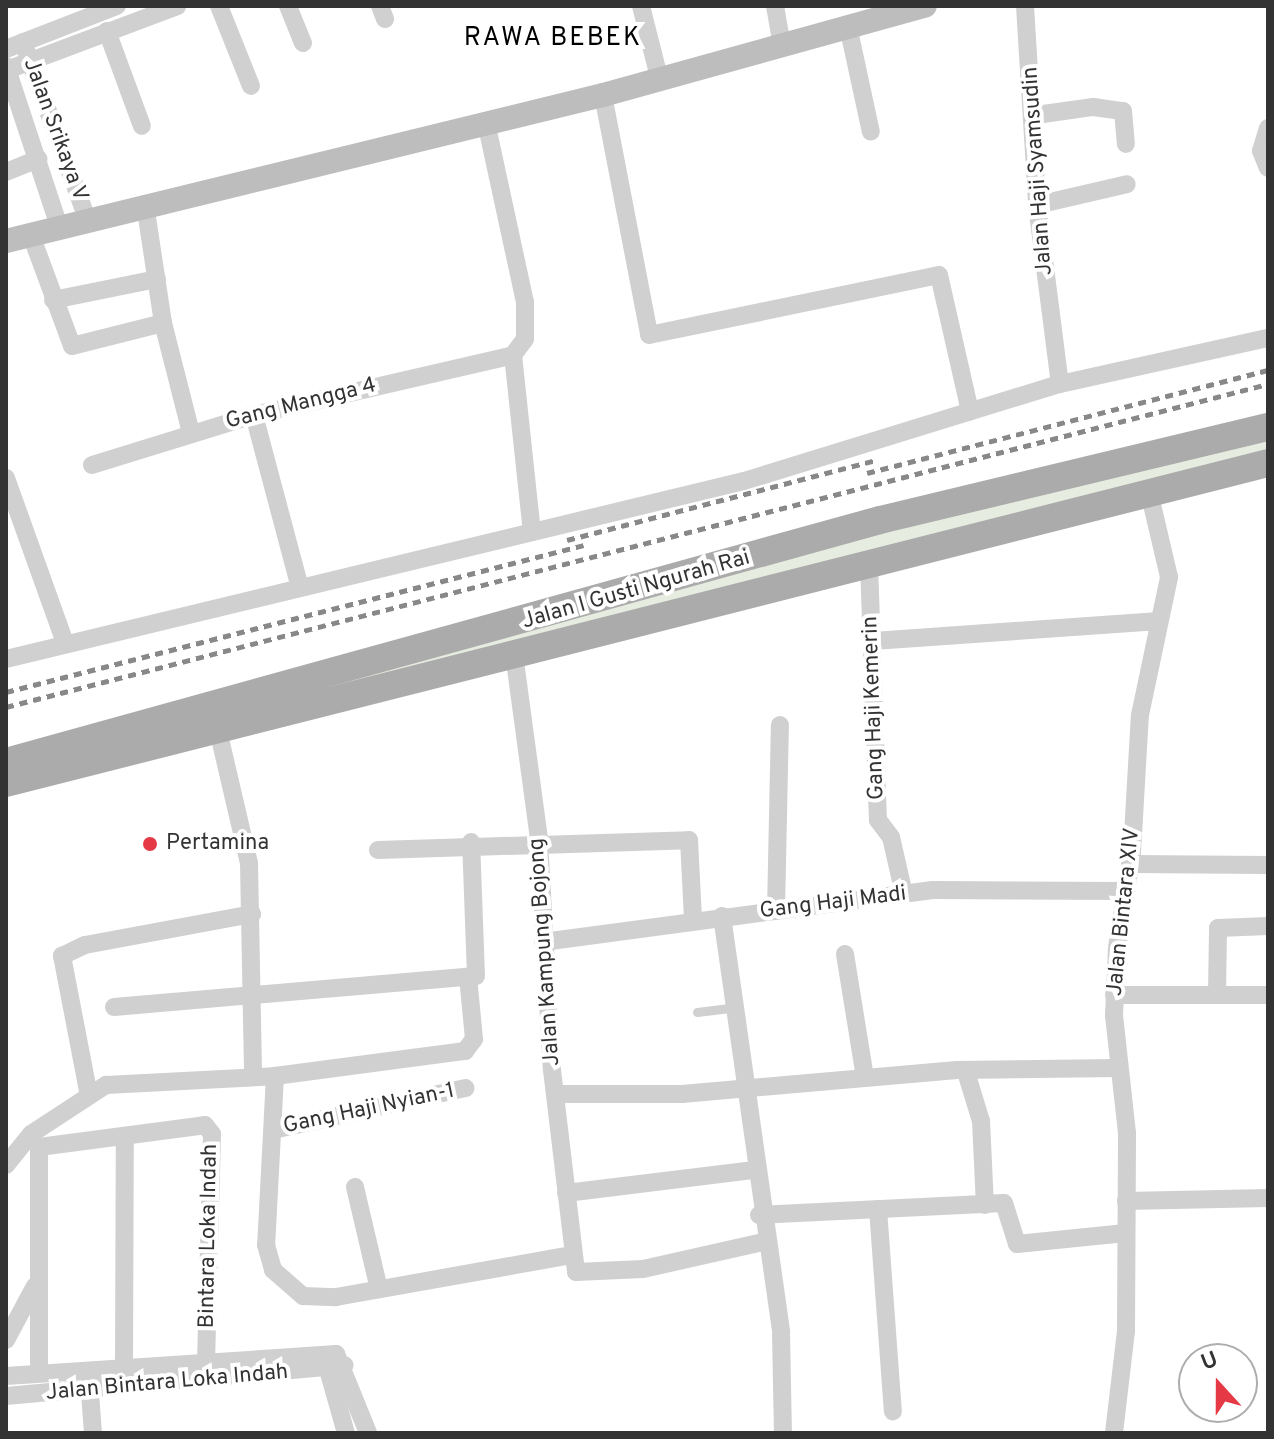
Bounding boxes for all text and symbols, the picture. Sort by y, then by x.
district label: RAWA BEBEK [463,23,643,55]
street label: Jalan Srikaya V [17,55,93,205]
street label: Jalan Haji Syamsudin [1018,66,1058,276]
street label: Gang Mangga 4 [223,373,379,435]
street label: Jalan I Gusti Ngurah Rai [519,545,753,635]
street label: Gang Haji Kemerin [858,616,890,800]
street label: Jalan Bintara XIV [1102,827,1146,997]
place label: Pertamina [166,831,269,857]
marker: Pertamina [141,835,159,853]
street label: Jalan Kampung Bojong [524,837,566,1067]
street label: Gang Haji Madi [758,881,908,925]
street label: Gang Haji Nyian-1 [281,1078,457,1140]
street label: Bintara Loka Indah [194,1143,224,1329]
north arrow [1178,1343,1258,1423]
text: U [1198,1347,1222,1377]
street label: Jalan Bintara Loka Indah [45,1359,289,1407]

